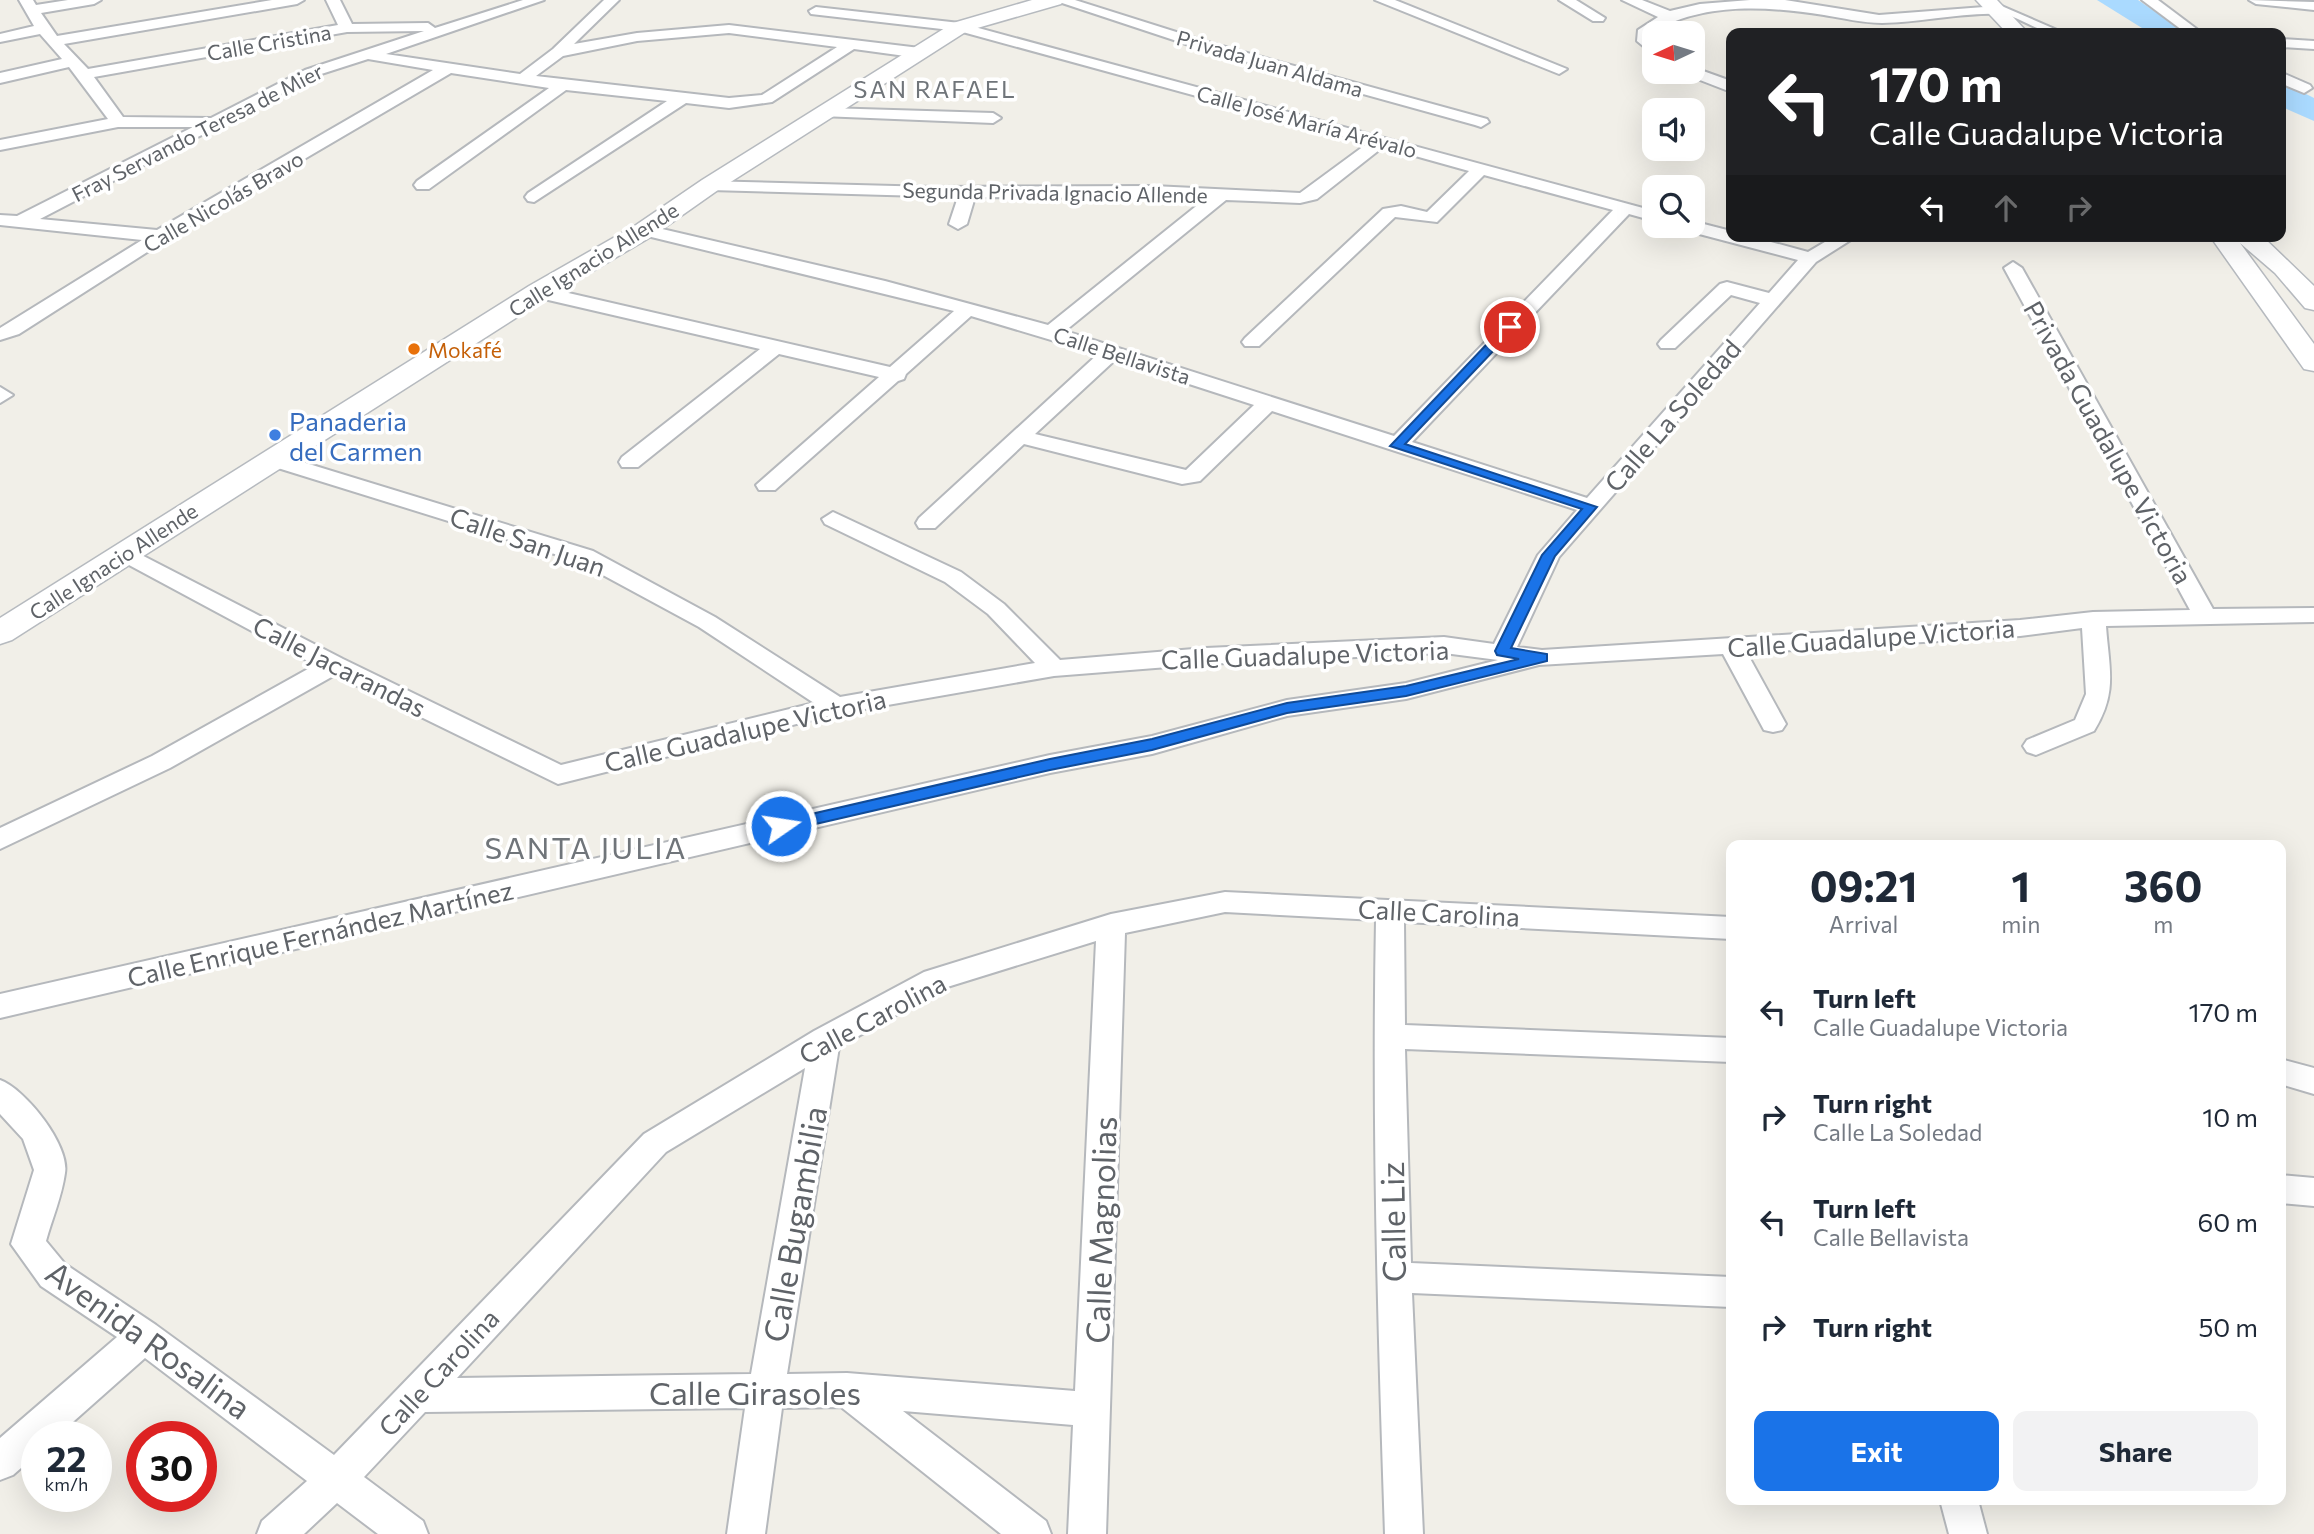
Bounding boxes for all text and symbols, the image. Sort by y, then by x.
street label: Calle Cristina [205,19,333,65]
north arrow [1642,21,1704,84]
map controls [1642,21,1705,238]
street label: Privada Juan Aldama [1174,24,1366,102]
text: 170 m [1869,52,2002,112]
icon: left [1754,56,1845,147]
street label: Fray Servando Teresa de Mier [67,58,327,206]
district label: SAN RAFAEL [853,74,1017,103]
street label: Calle José María Arévalo [1194,80,1420,162]
button: sound [1642,98,1705,161]
text: Calle Guadalupe Victoria [1869,112,2224,152]
street label: Calle Nicolás Bravo [139,145,307,257]
button: search [1642,175,1705,238]
street label: Segunda Privada Ignacio Allende [902,177,1208,207]
icon: left [1914,189,1952,227]
icon: ahead [1987,189,2025,227]
icon: right [2060,189,2098,227]
street label: Calle Ignacio Allende [504,197,682,321]
street label: Privada Guadalupe Victoria [2018,295,2200,589]
pin [1480,297,1540,357]
icon: arrive [1491,308,1529,346]
street label: Calle Bellavista [1050,321,1194,389]
street label: Calle La Soledad [1597,333,1747,497]
place label: Mokafé [428,337,502,362]
marker: Mokafé [406,341,422,357]
place label: Panaderia del Carmen [289,405,422,466]
marker: Panaderia del Carmen [267,427,283,443]
street label: Calle Ignacio Allende [24,497,202,625]
street label: Calle San Juan [446,500,610,582]
street label: Calle Jacarandas [248,609,432,723]
street label: Calle Guadalupe Victoria [1726,611,2016,663]
street label: Calle Guadalupe Victoria [1160,633,1450,675]
street label: Calle Guadalupe Victoria [601,682,889,778]
position arrow [744,789,818,863]
district label: SANTA JULIA [485,828,687,865]
text: 09:21 [1810,859,1918,911]
text: 1 [2011,859,2030,911]
text: 360 [2124,859,2202,911]
street label: Calle Enrique Fernández Martínez [124,873,516,993]
street label: Calle Carolina [1357,892,1521,932]
text: Arrival [1829,910,1898,938]
text: min [2001,910,2040,938]
text: m [2153,910,2173,938]
street label: Calle Carolina [793,966,951,1070]
text: Turn left [1813,982,1916,1013]
icon: left [1754,993,1792,1031]
text: 170 m [2189,996,2258,1027]
text: Calle Guadalupe Victoria [1813,1013,2068,1041]
text: Turn right [1813,1087,1932,1118]
icon: right [1754,1098,1792,1136]
text: 10 m [2202,1101,2258,1132]
street label: Calle Bugambilia [754,1103,834,1345]
street label: Calle Magnolias [1076,1116,1124,1344]
text: Calle La Soledad [1813,1118,1982,1146]
street label: Calle Liz [1371,1161,1413,1283]
text: Turn left [1813,1192,1916,1223]
icon: left [1754,1203,1792,1241]
text: 60 m [2198,1206,2258,1237]
text: Calle Bellavista [1813,1223,1969,1251]
street label: Avenida Rosalina [39,1251,259,1427]
street label: Calle Carolina [371,1302,505,1442]
icon: right [1754,1308,1792,1346]
text: Turn right [1813,1311,1932,1342]
text: 50 m [2198,1311,2258,1342]
street label: Calle Girasoles [649,1372,861,1412]
button: Exit [1754,1411,1999,1491]
button: Share [2013,1411,2258,1491]
speed limit sign: 30 [126,1421,217,1512]
text: 22 [47,1436,86,1479]
text: km/h [45,1473,88,1495]

